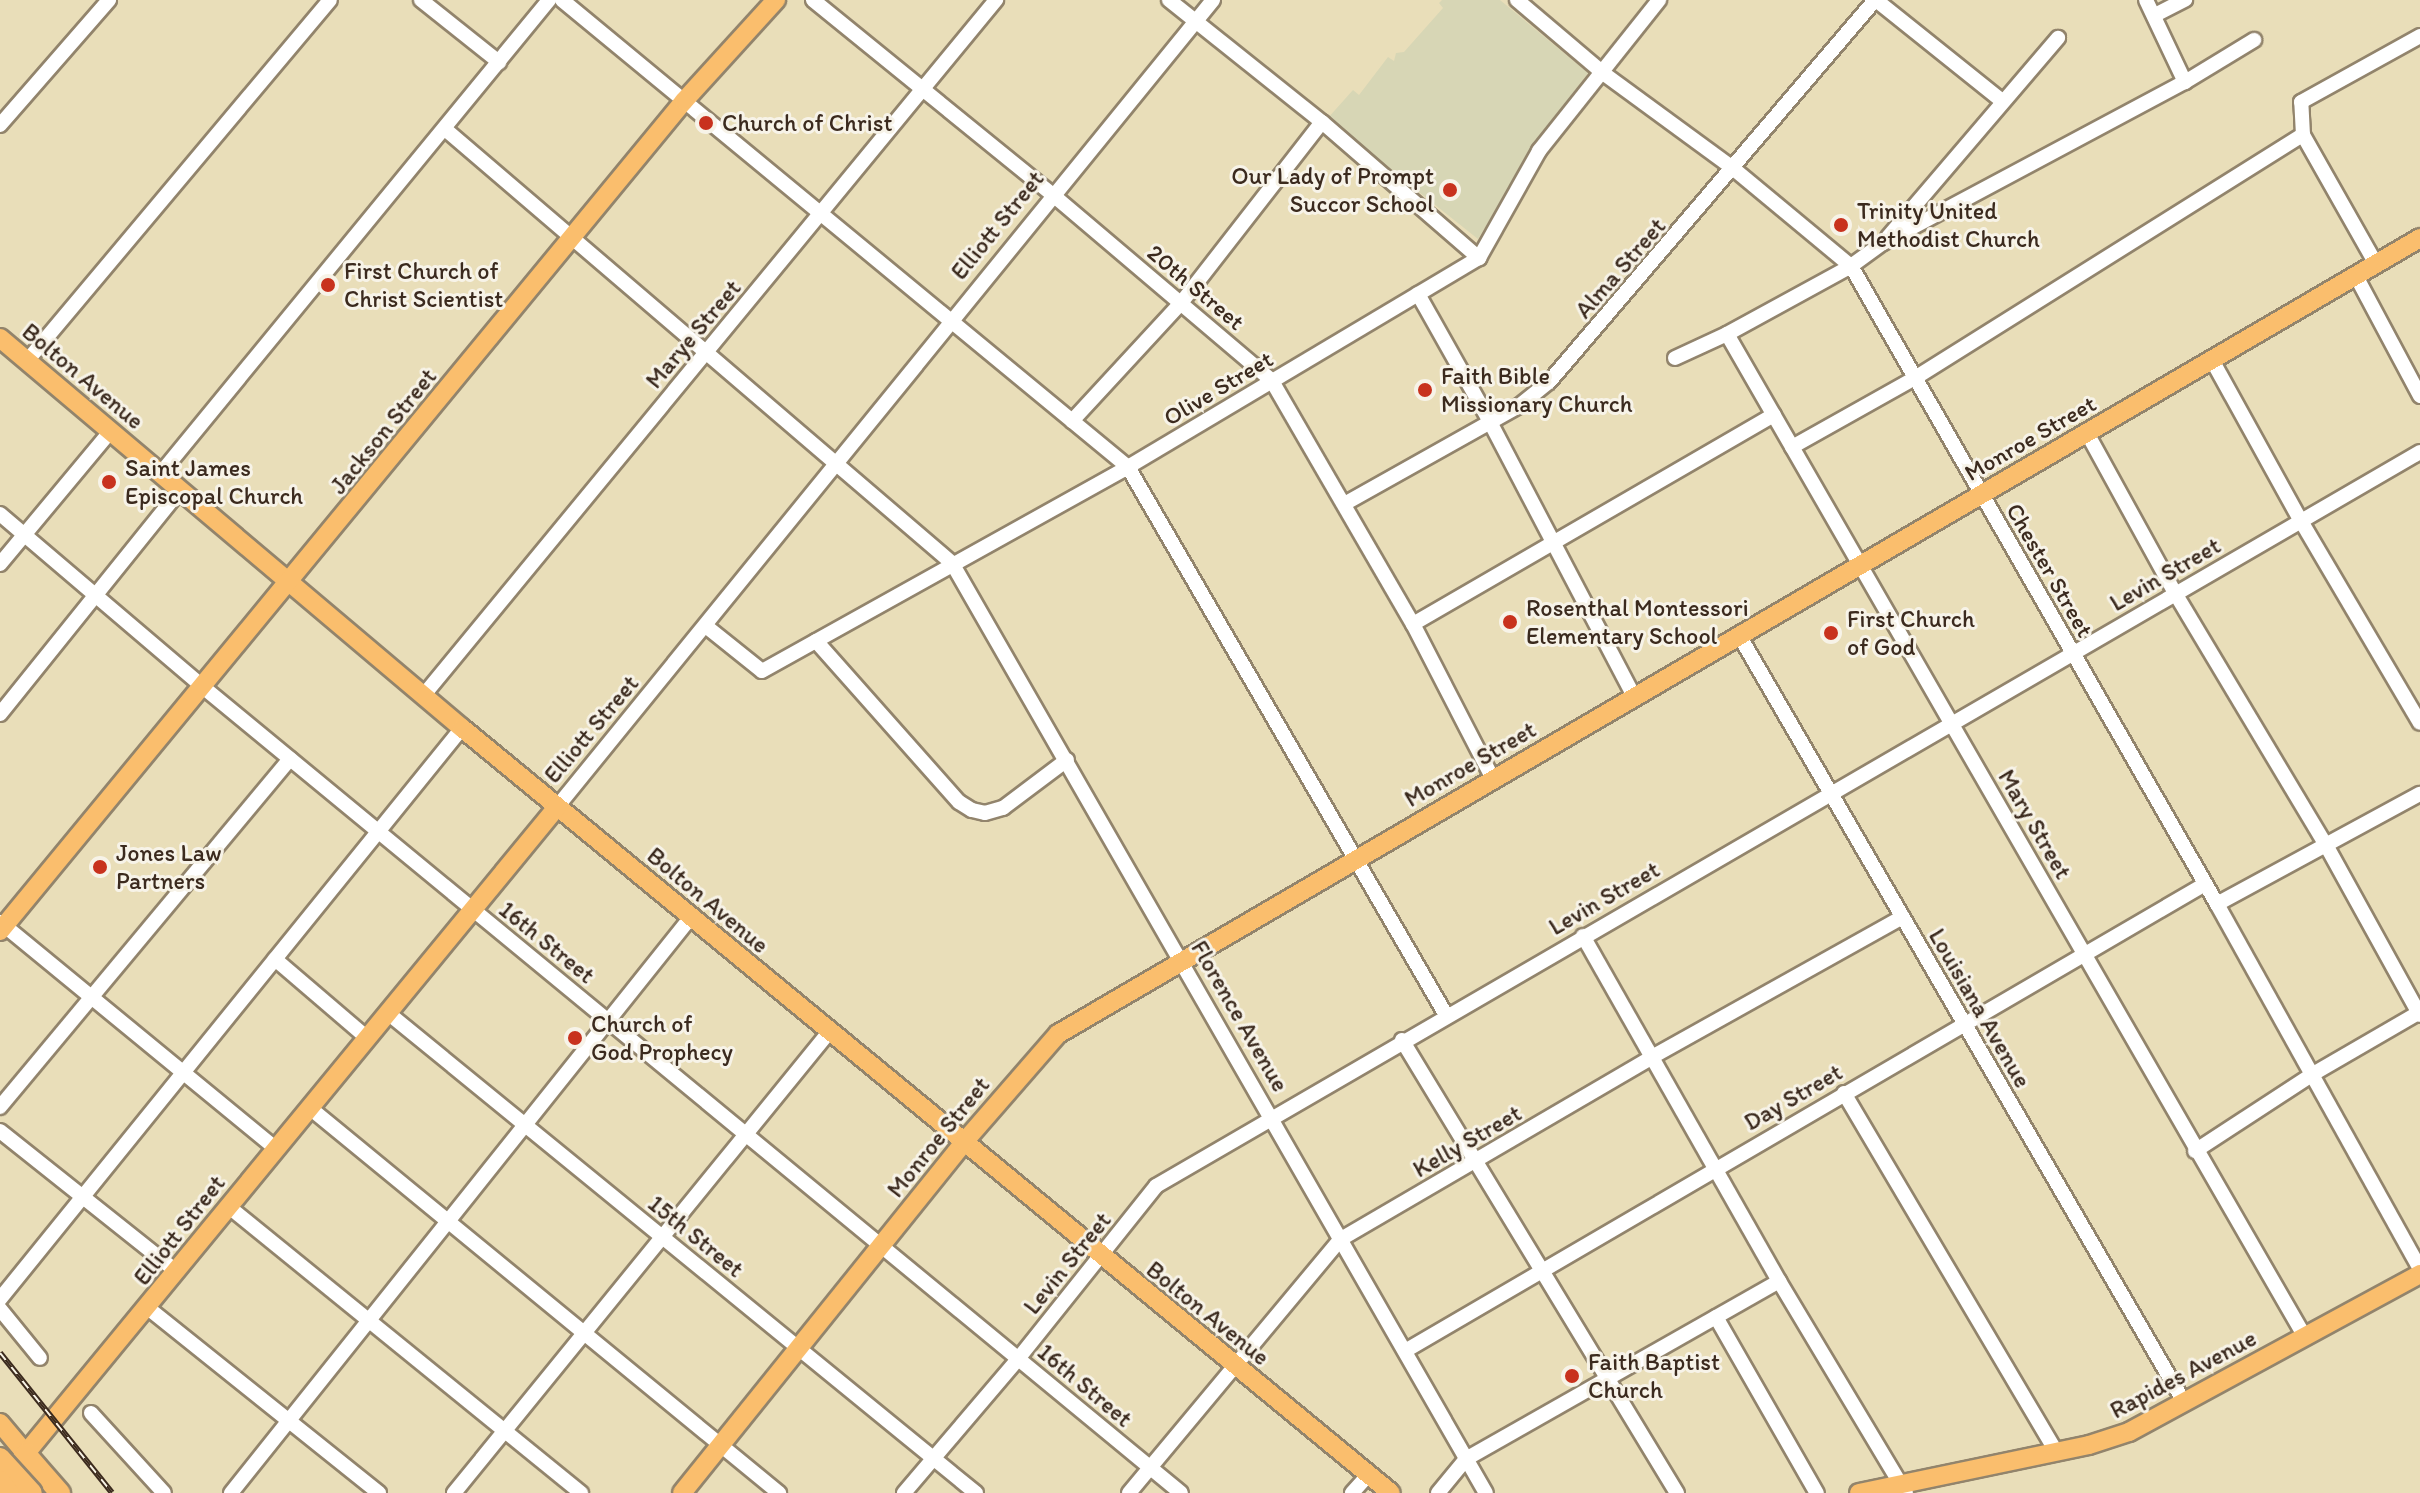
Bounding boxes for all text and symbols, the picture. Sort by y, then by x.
place label: Church of Christ [722,109,892,137]
marker: Church of Christ [697,114,715,132]
place label: Our Lady of Prompt Succor School [1231,162,1434,218]
street label: Elliott Street [945,165,1049,285]
marker: Our Lady of Prompt Succor School [1441,181,1459,199]
place label: Trinity United Methodist Church [1857,197,2040,253]
street label: Alma Street [1569,212,1671,324]
marker: Trinity United Methodist Church [1832,216,1850,234]
street label: 20th Street [1142,238,1250,336]
place label: First Church of Christ Scientist [344,257,503,313]
street label: Marye Street [639,274,747,394]
marker: First Church of Christ Scientist [319,276,337,294]
street label: Bolton Avenue [16,317,150,435]
street label: Olive Street [1158,344,1278,432]
place label: Faith Bible Missionary Church [1441,362,1633,418]
street label: Jackson Street [324,363,442,499]
marker: Faith Bible Missionary Church [1416,381,1434,399]
street label: Monroe Street [1959,389,2101,487]
place label: Saint James Episcopal Church [125,454,303,510]
marker: Saint James Episcopal Church [100,473,118,491]
street label: Chester Street [2000,498,2100,642]
street label: Levin Street [2105,531,2225,617]
place label: Rosenthal Montessori Elementary School [1526,594,1748,650]
place label: First Church of God [1847,605,1975,661]
marker: Rosenthal Montessori Elementary School [1501,613,1519,631]
marker: First Church of God [1822,624,1840,642]
street label: Elliott Street [538,670,644,788]
street label: Monroe Street [1399,715,1541,813]
street label: Mary Street [1992,764,2078,884]
place label: Jones Law Partners [116,839,222,895]
street label: Bolton Avenue [641,841,775,959]
street label: Levin Street [1544,855,1664,941]
marker: Jones Law Partners [91,858,109,876]
street label: 16th Street [494,895,600,989]
street label: Louisiana Avenue [1923,924,2037,1092]
street label: Florence Avenue [1185,936,1295,1096]
place label: Church of God Prophecy [591,1010,733,1066]
marker: Church of God Prophecy [566,1029,584,1047]
street label: Day Street [1739,1057,1847,1137]
street label: Monroe Street [881,1071,995,1203]
street label: Kelly Street [1408,1098,1526,1184]
street label: Elliott Street [127,1169,231,1291]
street label: 15th Street [643,1189,749,1283]
street label: Levin Street [1017,1206,1117,1320]
street label: Bolton Avenue [1141,1255,1275,1371]
street label: Rapides Avenue [2105,1323,2261,1425]
street label: 16th Street [1032,1337,1138,1433]
place label: Faith Baptist Church [1588,1348,1720,1404]
marker: Faith Baptist Church [1563,1367,1581,1385]

